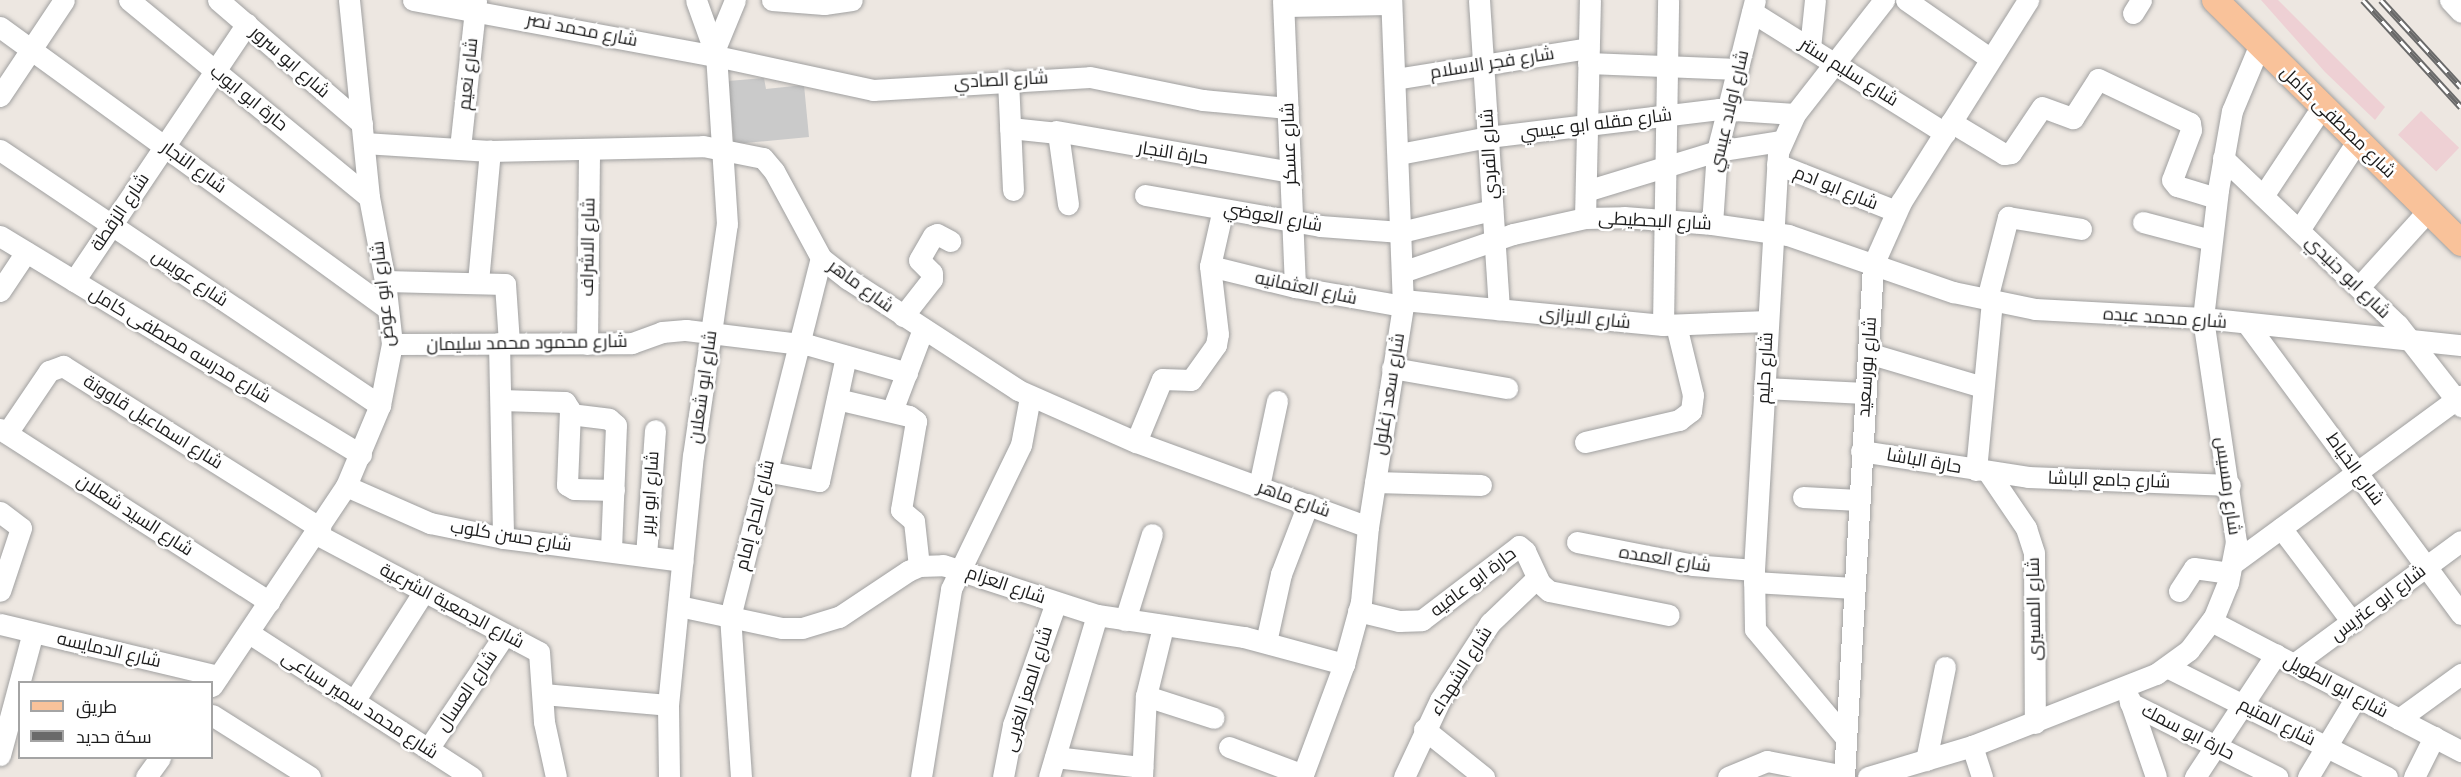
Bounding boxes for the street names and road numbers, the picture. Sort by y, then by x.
street label: شارع محمد نصر [525,9,639,51]
street label: شارع ابو سرور [246,22,334,102]
street label: شارع سليم سنتر [1796,33,1902,111]
street label: شارع نعيم [453,37,483,111]
street label: شارع فجر الاسلام [1428,43,1556,83]
street label: شارع اولاد عيسي [1704,48,1754,174]
street label: حارة ابو ايوب [206,60,292,136]
street label: شارع مصطفى كامل [2276,61,2400,183]
street label: شارع الصادي [953,67,1049,93]
street label: شارع عسكر [1277,102,1301,186]
street label: شارع مقله ابو عيسي [1519,104,1673,144]
street label: شارع الفردي [1476,108,1502,200]
street label: شارع النجار [157,136,231,198]
street label: حارة النجار [1136,137,1210,169]
street label: شارع ابو ادم [1791,161,1881,215]
street label: شارع الزقطة [86,169,154,255]
street label: شارع الاشراف [576,197,600,297]
street label: شارع العوضي [1222,198,1324,236]
street label: شارع البحطيطى [1598,207,1712,235]
street label: شارع ابو جنيدي [2301,231,2395,323]
street label: شارع ابو عوض [367,240,399,348]
street label: شارع عويس [148,245,232,311]
street label: شارع ماهر [824,255,898,317]
street label: شارع العثمانيه [1253,267,1359,309]
street label: شارع مدرسه مصطفى كامل [85,282,275,408]
street label: شارع الابزازى [1538,302,1632,334]
street label: شارع محمد عبده [2102,303,2228,333]
street label: شارع بورسعيد [1853,316,1881,418]
street label: شارع ابو شعلان [684,329,722,445]
street label: شارع محمود محمد سليمان [426,330,628,356]
street label: شارع حليم [1752,331,1778,405]
street label: شارع سعد زغلول [1369,332,1409,456]
street label: شارع اسماعيل قاوونة [79,370,227,474]
street label: شارع الخياط [2321,429,2389,509]
street label: شارع رمسيس [2210,436,2246,536]
street label: حارة الباشا [1885,444,1963,478]
street label: شارع ابو بربر [636,450,664,536]
street label: شارع الحاج إمام [731,458,779,572]
street label: شارع جامع الباشا [2047,467,2171,493]
street label: شارع السيد شعلان [73,469,197,561]
street label: شارع ماهر [1255,476,1333,522]
street label: شارع حسن كلوب [449,516,573,556]
street label: شارع العمده [1617,541,1713,577]
street label: حارة ابو عافيه [1426,543,1520,621]
street label: شارع المسيرى [2022,557,2046,661]
street label: شارع الجمعية الشرعية [376,559,528,653]
street label: شارع ابو عتريس [2326,560,2430,646]
street label: شارع العزام [964,561,1048,609]
street label: شارع الشهداء [1425,623,1497,719]
street label: شارع المعز الغربى [999,624,1057,754]
street label: شارع الدمايسه [55,628,163,672]
street label: شارع محمد سمير سباعى [278,646,442,764]
street label: شارع العسال [432,646,502,736]
street label: شارع ابو الطويل [2280,649,2392,723]
street label: شارع المتيم [2235,693,2319,751]
street label: حارة ابو سمك [2138,699,2238,765]

